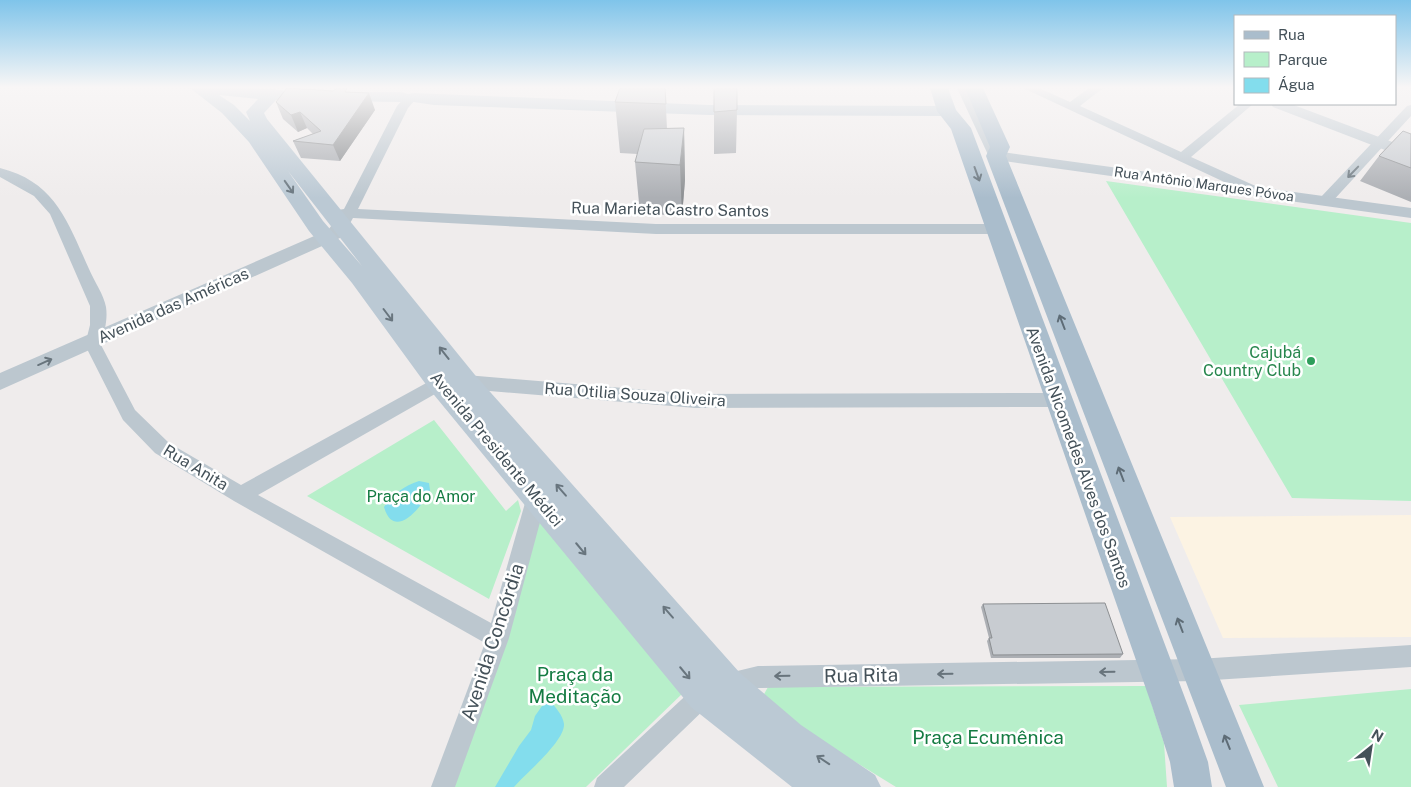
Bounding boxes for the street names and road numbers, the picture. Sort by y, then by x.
street label: Rua Antônio Marques Póvoa [1113,163,1295,205]
street label: Rua Marieta Castro Santos [571,198,769,221]
street label: Avenida das Américas [95,264,251,347]
street label: Avenida Nicomedes Alves dos Santos [1022,324,1135,590]
street label: Avenida Presidente Médici [426,368,567,530]
street label: Rua Otilia Souza Oliveira [544,379,726,410]
street label: Rua Anita [160,441,232,494]
street label: Avenida Concórdia [456,560,528,724]
street label: Rua Rita [824,663,898,687]

